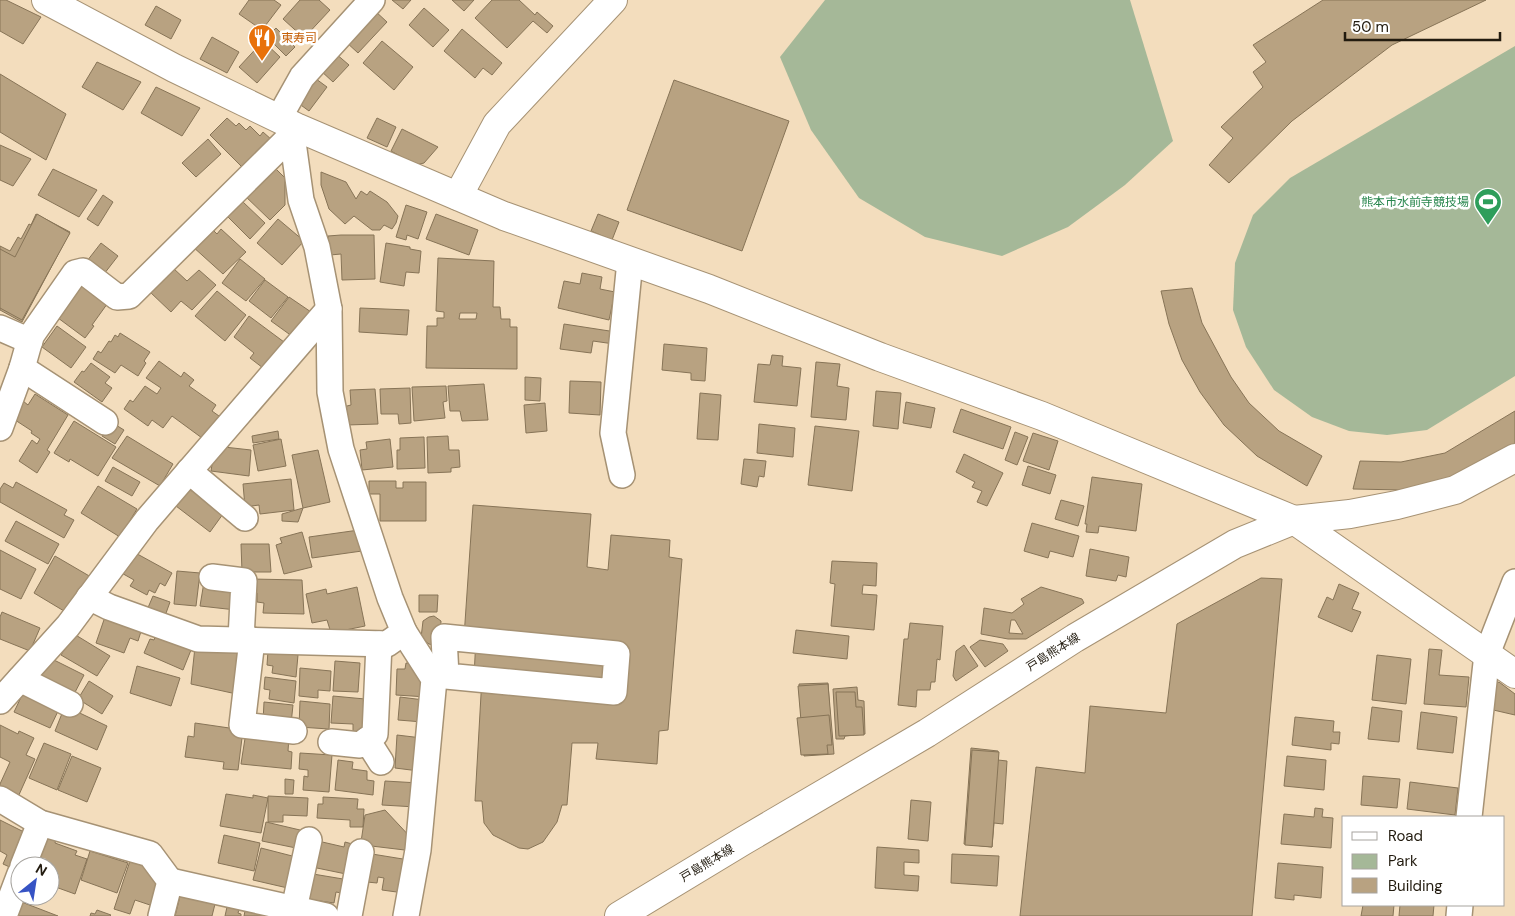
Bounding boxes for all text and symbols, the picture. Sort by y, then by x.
scale bar [1345,10,1500,42]
text: 50 m [1352,17,1389,37]
restaurant icon: 東寿司 [247,23,277,62]
place label: 東寿司 [281,30,317,46]
sports icon: 熊本市水前寺競技場 [1473,187,1503,226]
place label: 熊本市水前寺競技場 [1361,194,1469,210]
street label: 戸島熊本線 [1023,629,1083,675]
legend [1342,816,1505,906]
text: Road [1388,826,1423,846]
street label: 戸島熊本線 [677,841,737,885]
text: Park [1388,851,1418,871]
north arrow [10,856,60,906]
text: N [33,859,50,880]
text: Building [1388,876,1443,896]

